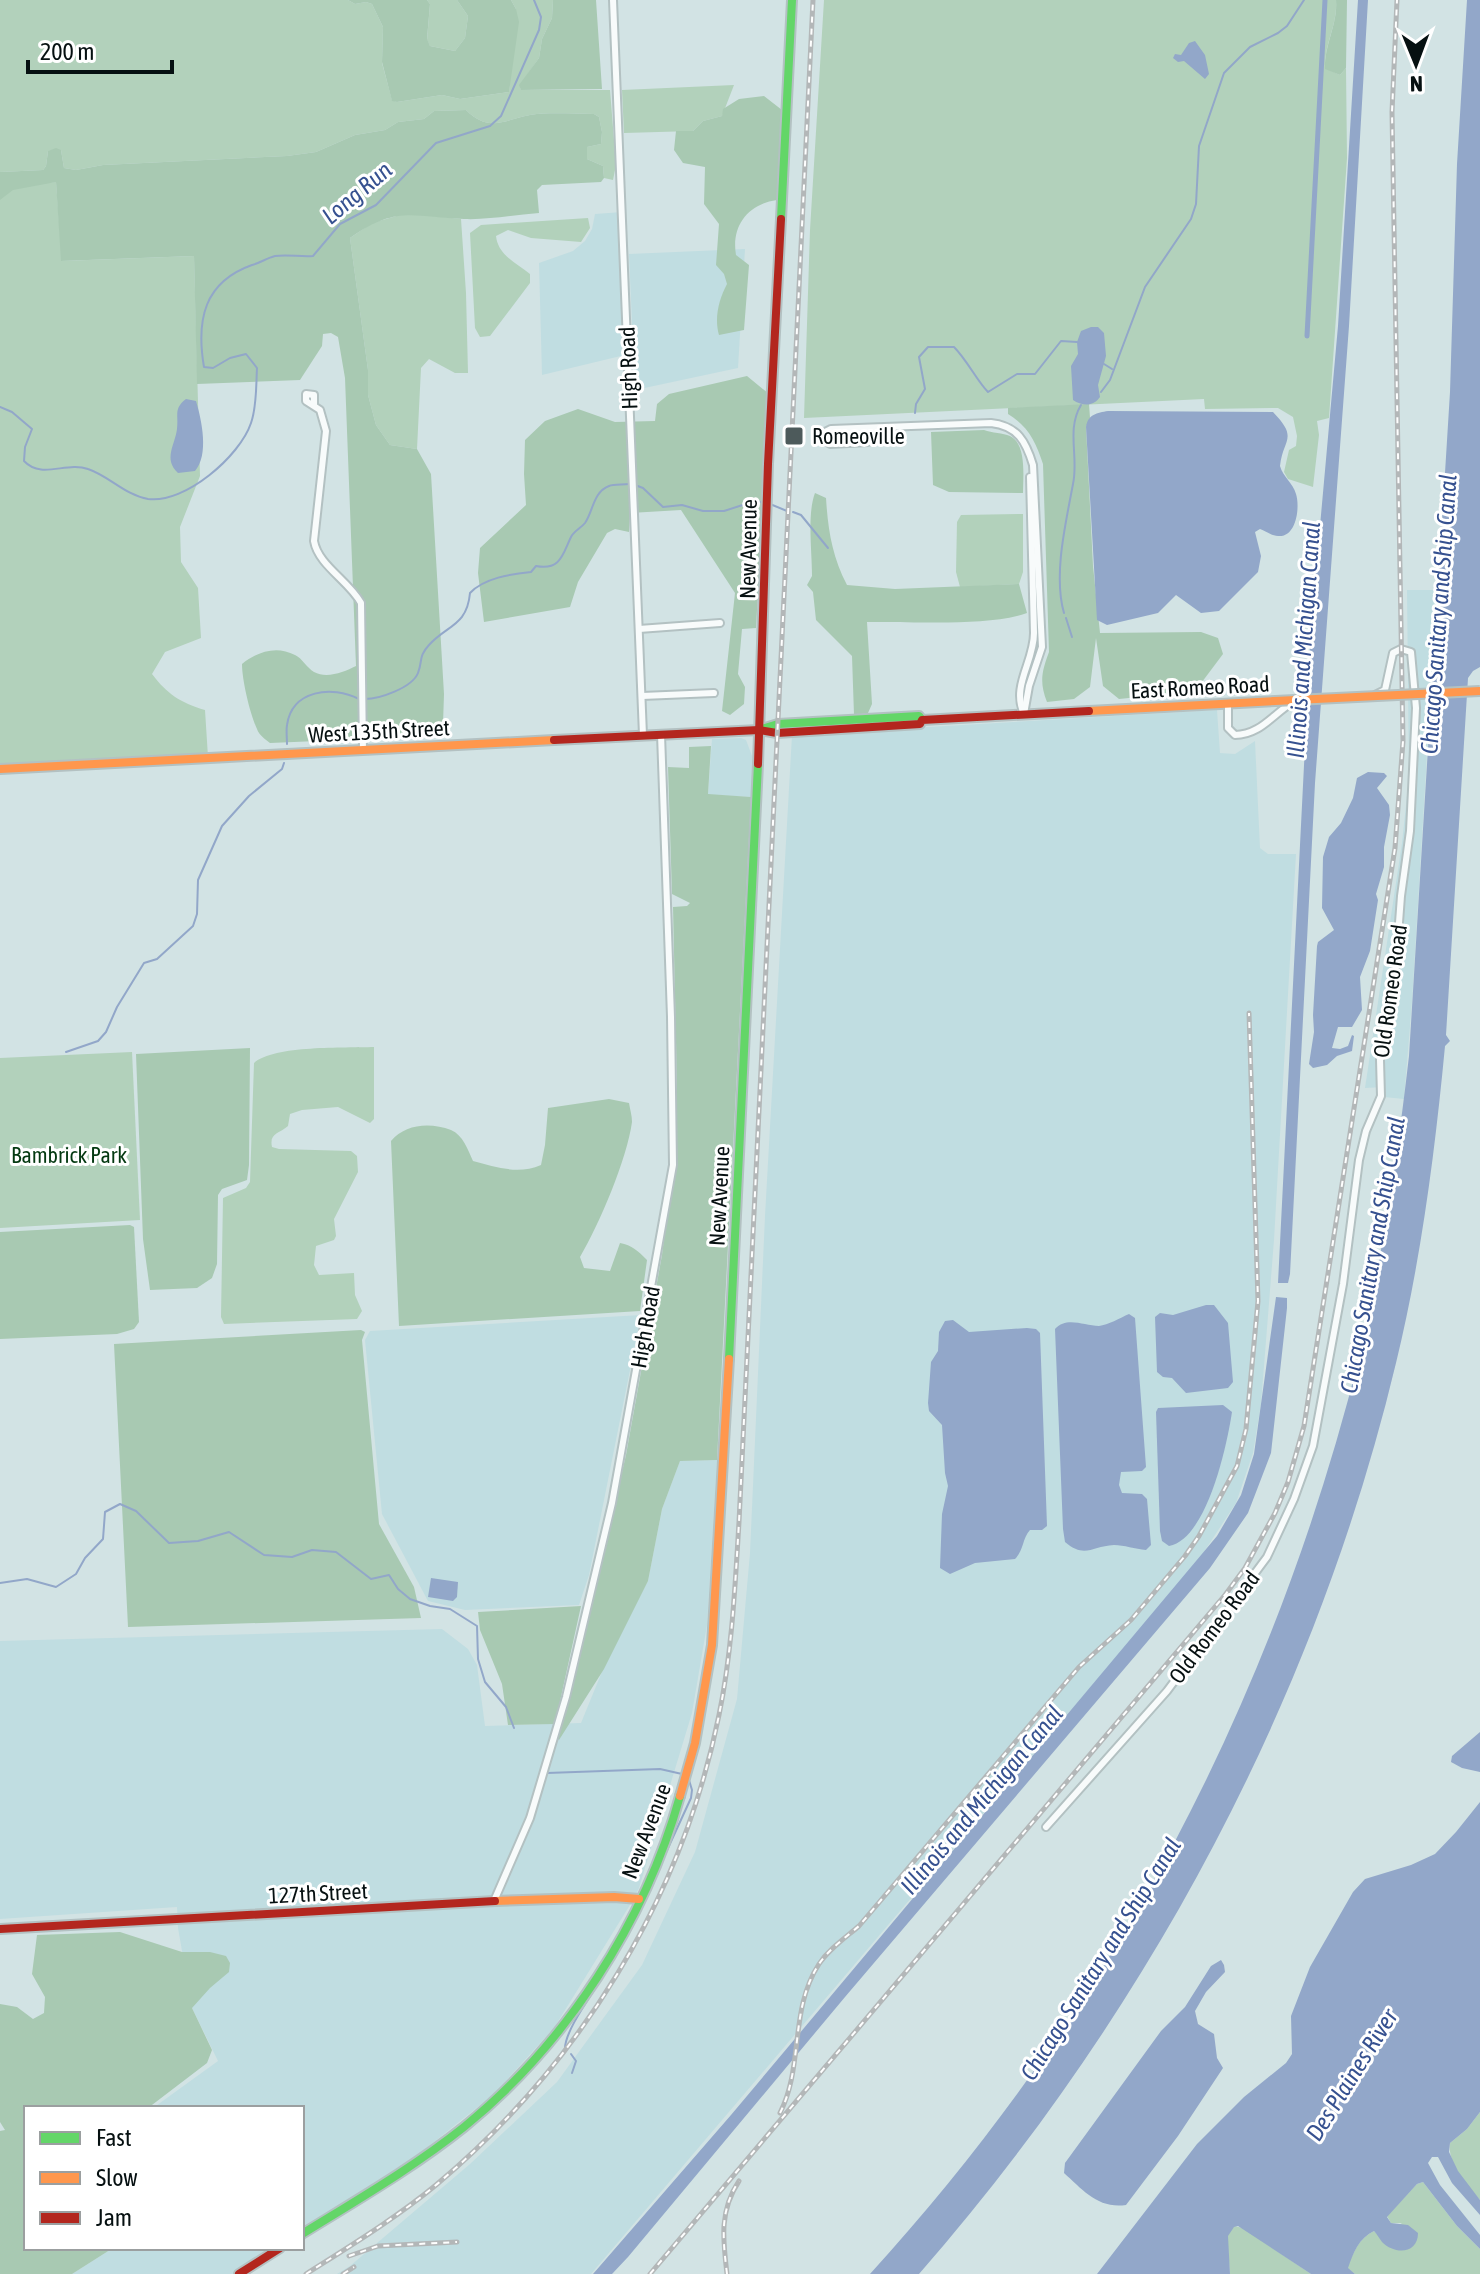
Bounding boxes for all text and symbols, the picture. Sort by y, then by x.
scale bar [28,24,172,74]
north arrow [1376,24,1456,104]
text: 200 m [40,38,94,65]
text: N [1410,71,1423,97]
water label: Long Run [317,156,397,229]
street label: High Road [614,326,642,410]
place label: Romeoville [812,423,905,449]
marker: Romeoville [783,425,805,447]
water label: Chicago Sanitary and Ship Canal [1415,473,1462,755]
street label: New Avenue [734,499,762,599]
water label: Illinois and Michigan Canal [1282,520,1325,759]
street label: East Romeo Road [1130,670,1270,704]
street label: West 135th Street [308,714,450,748]
street label: Old Romeo Road [1368,923,1412,1059]
water label: Chicago Sanitary and Ship Canal [1335,1115,1410,1395]
park label: Bambrick Park [11,1142,127,1168]
street label: New Avenue [703,1145,735,1247]
street label: High Road [625,1284,665,1370]
street label: Old Romeo Road [1163,1566,1265,1688]
water label: Illinois and Michigan Canal [895,1700,1068,1899]
street label: New Avenue [616,1780,676,1882]
water label: Chicago Sanitary and Ship Canal [1015,1833,1186,2085]
street label: 127th Street [268,1877,368,1909]
water label: Des Plaines River [1300,2003,1403,2145]
legend [24,2106,304,2250]
text: Fast [96,2124,132,2151]
text: Slow [96,2164,138,2191]
text: Jam [96,2204,132,2231]

